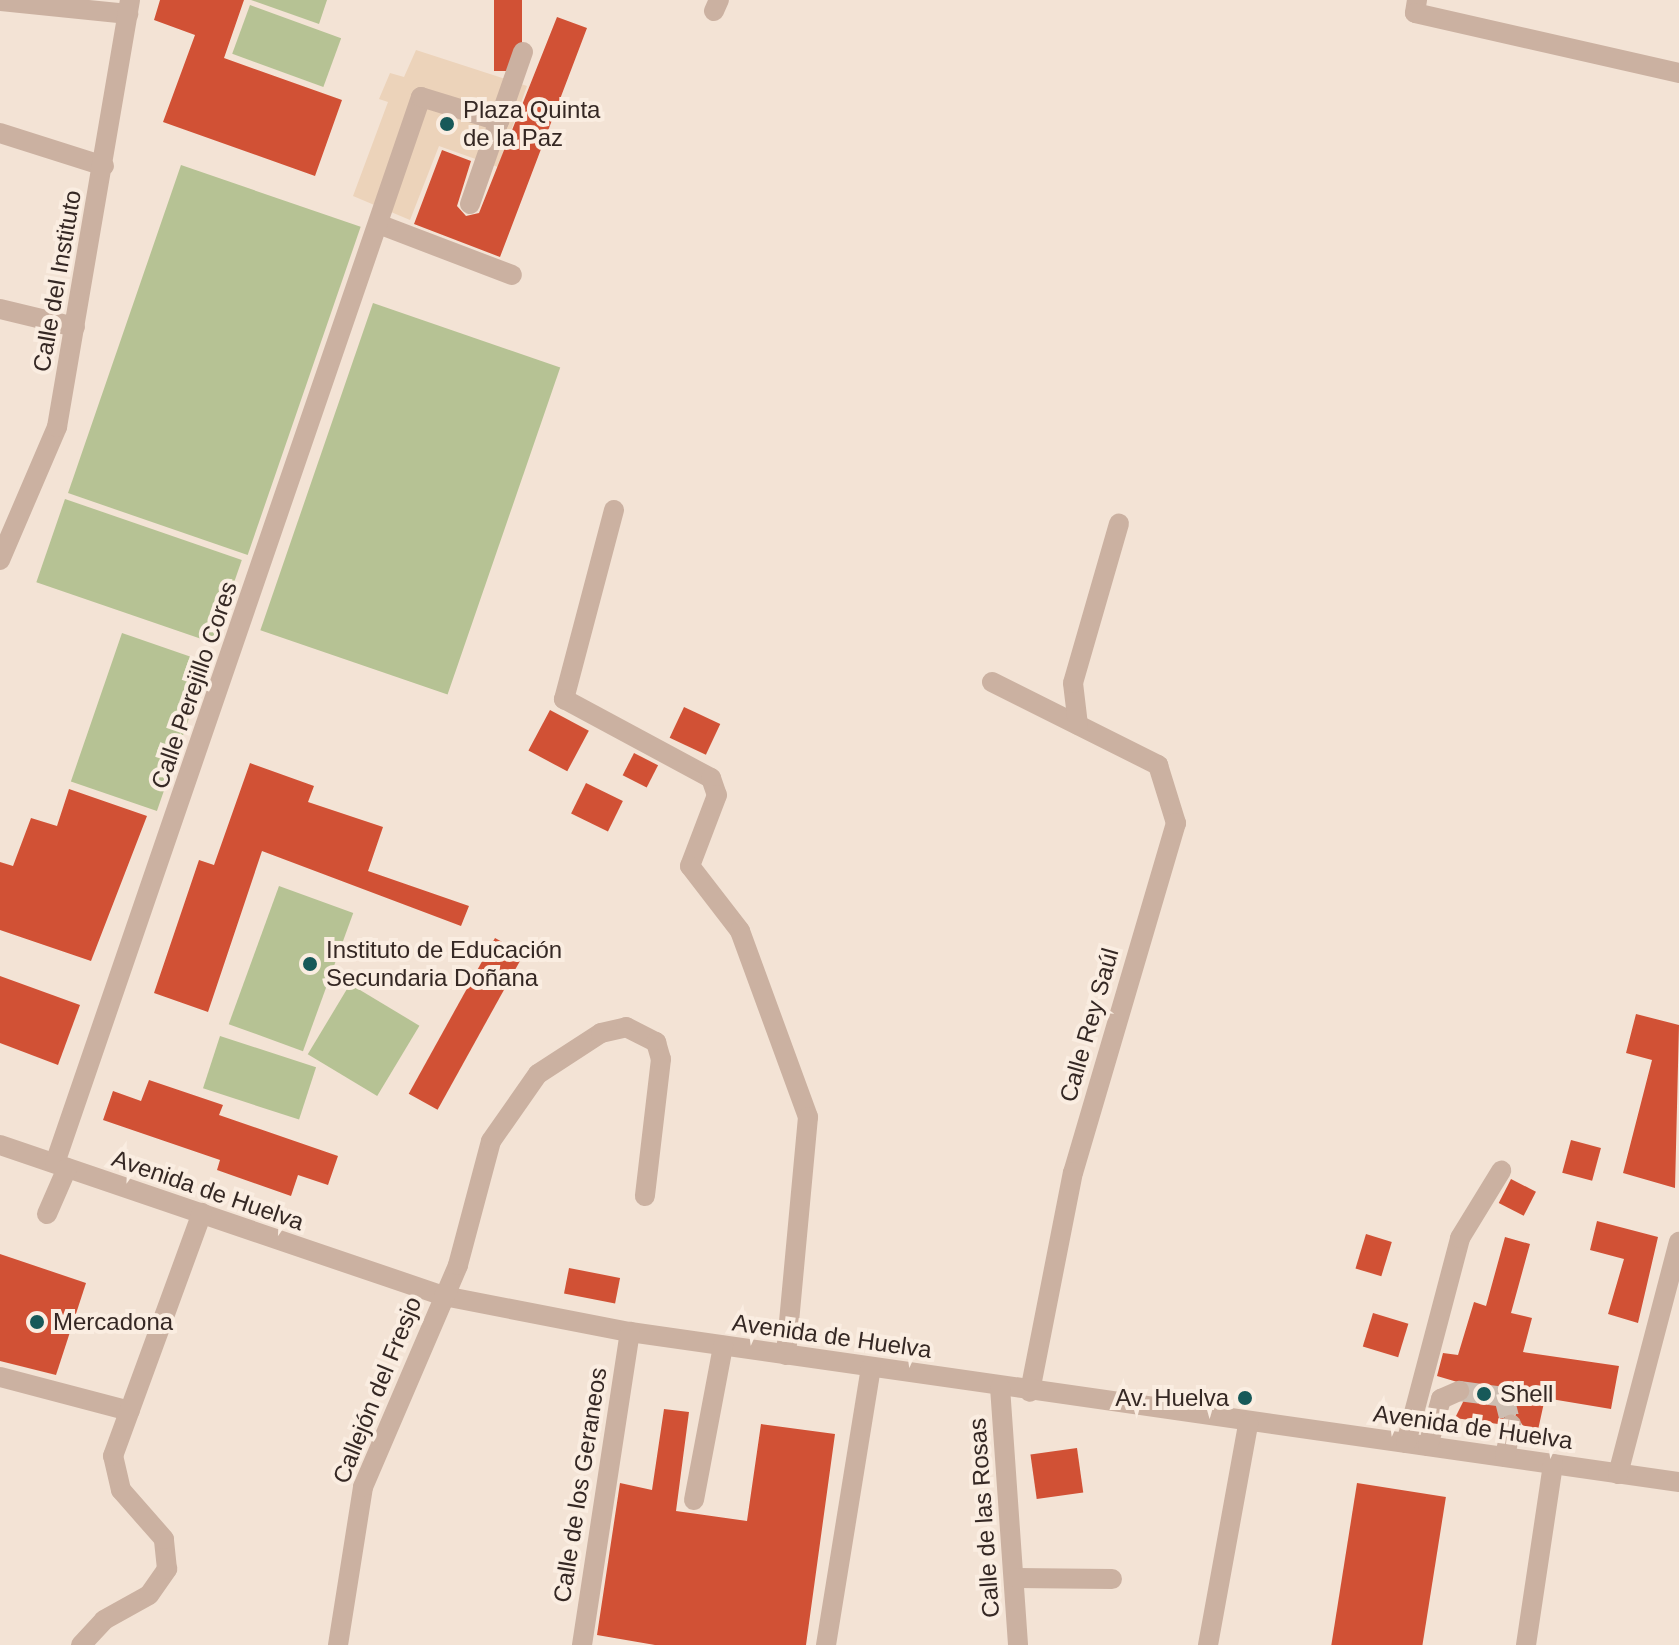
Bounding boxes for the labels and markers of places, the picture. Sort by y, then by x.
place label: Plaza Quinta de la Paz [463,96,600,152]
marker: Plaza Quinta de la Paz [438,115,456,133]
place label: Instituto de Educación Secundaria Doñana [326,936,562,992]
marker: Instituto de Educación Secundaria Doñana [301,955,319,973]
place label: Mercadona [53,1308,173,1336]
marker: Mercadona [28,1313,46,1331]
place label: Shell [1500,1380,1553,1408]
place label: Av. Huelva [1115,1384,1229,1412]
marker: Shell [1475,1385,1493,1403]
marker: Av. Huelva [1236,1389,1254,1407]

